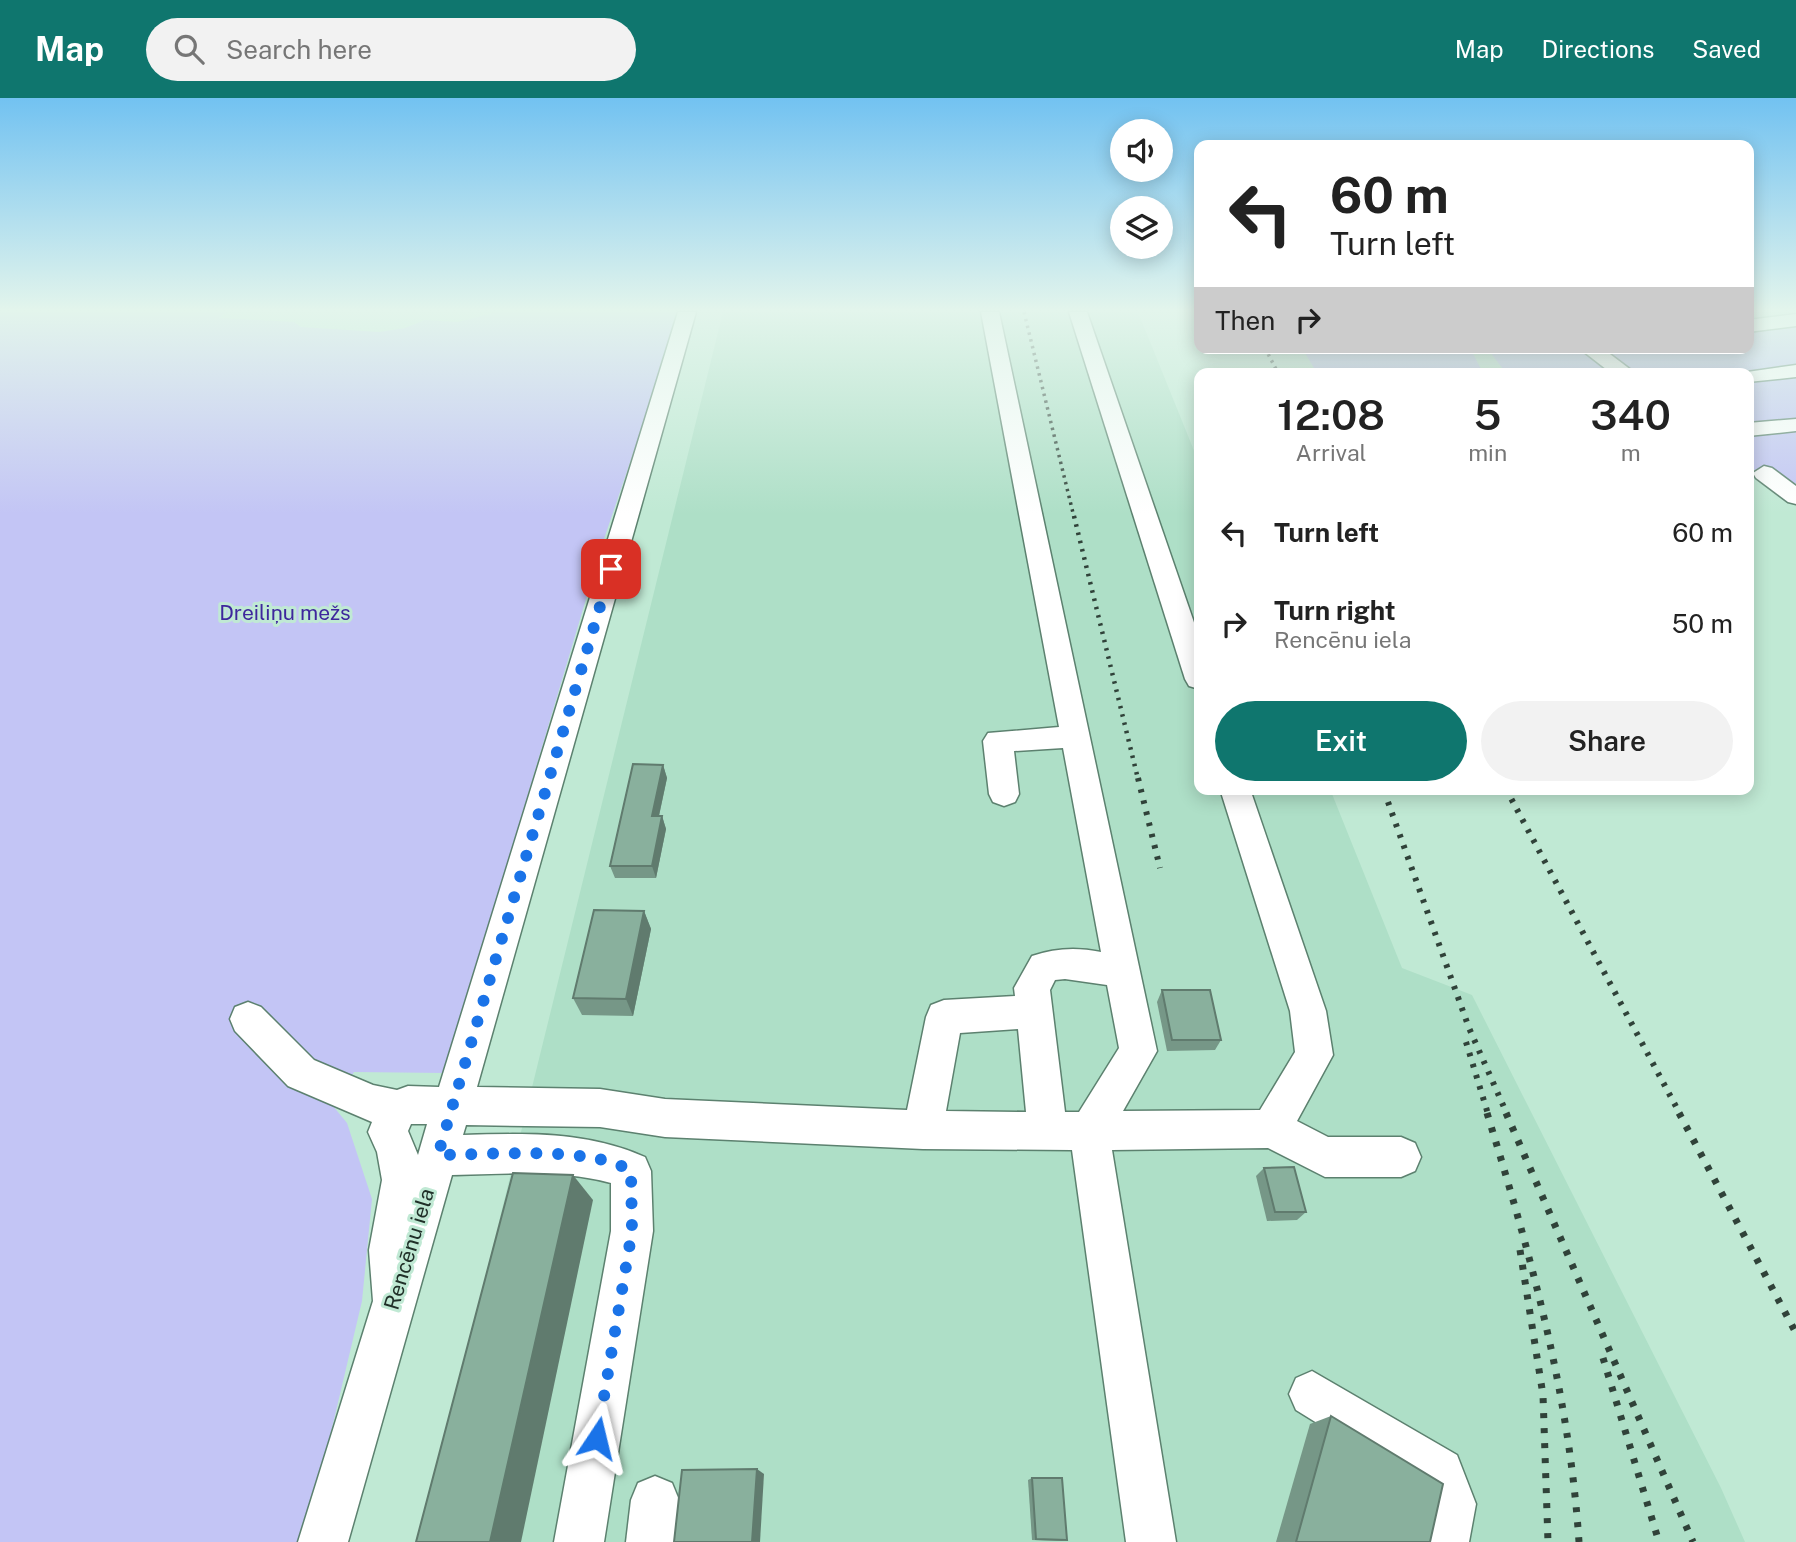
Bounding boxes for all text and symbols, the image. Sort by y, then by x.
search box [146,18,636,81]
text: Map [35,30,104,68]
icon: search [170,30,208,68]
text: Search here [226,34,372,65]
text: Map [1455,35,1504,63]
text: Directions [1542,35,1654,63]
text: Saved [1692,35,1761,63]
map controls [1110,119,1173,259]
button: sound [1110,119,1173,182]
text: 60 m [1330,166,1449,224]
icon: left [1215,168,1306,259]
button: layers [1110,196,1173,259]
text: Turn left [1330,225,1455,262]
icon: right [1289,301,1327,339]
text: Then [1215,305,1275,336]
text: 12:08 [1277,390,1385,439]
text: 5 [1474,390,1502,439]
text: 340 [1590,390,1671,439]
text: Arrival [1296,439,1367,466]
text: min [1468,439,1507,466]
text: m [1621,439,1641,466]
icon: left [1215,514,1253,552]
text: Turn left [1274,517,1379,548]
text: 60 m [1672,517,1733,548]
pin [581,539,641,599]
icon: arrive [592,550,630,588]
text: Turn right [1274,595,1396,626]
park label: Dreiliņu mežs [219,600,351,625]
icon: right [1215,605,1253,643]
text: 50 m [1672,608,1733,639]
text: Rencēnu iela [1274,626,1411,653]
button: Exit [1215,701,1467,781]
button: Share [1481,701,1733,781]
street label: Rencēnu iela [379,1185,439,1313]
position arrow [560,1401,634,1475]

